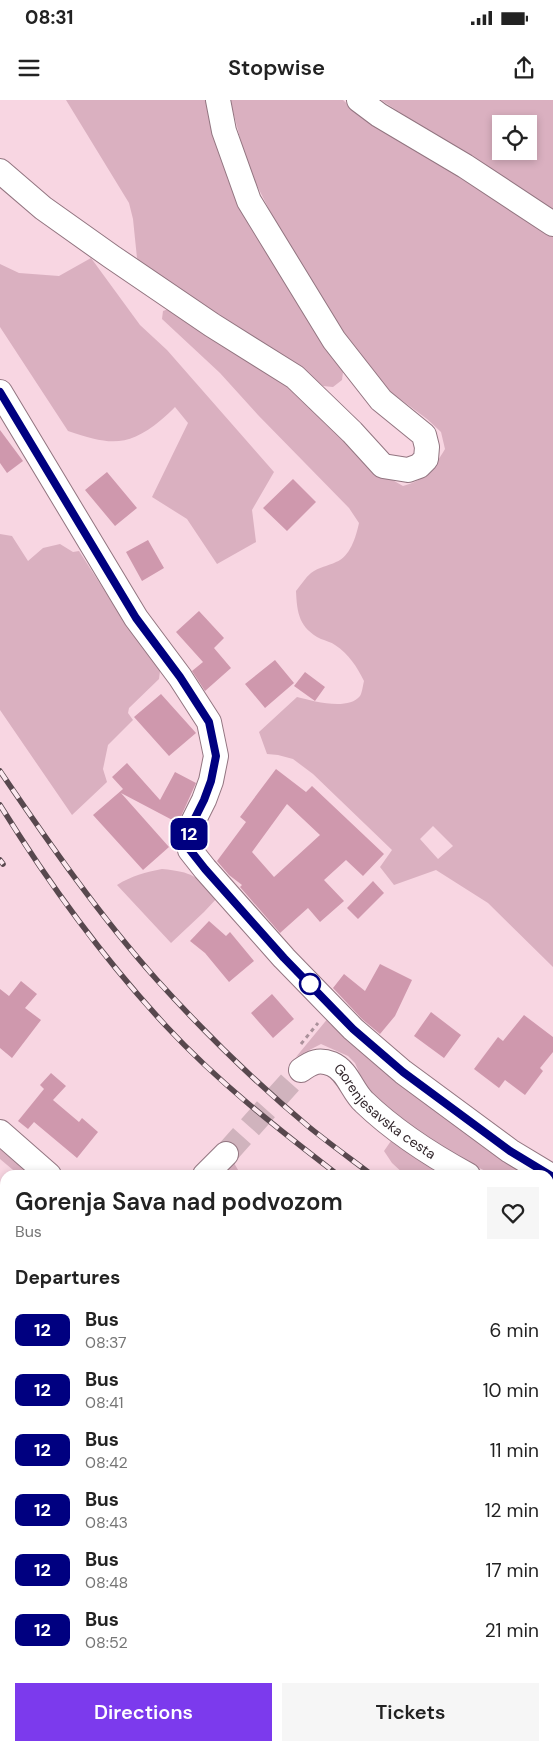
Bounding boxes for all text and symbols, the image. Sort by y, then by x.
text: 08:31 [25,5,73,30]
text: Stopwise [228,53,325,82]
icon: menu [15,54,43,82]
icon: share [510,54,538,82]
map controls [492,115,537,160]
button: locate [492,115,537,160]
line badge: 12 [166,818,212,850]
text: 12 [181,822,197,846]
unlabelled marker [299,973,321,995]
street label: Gorenjesavska cesta [330,1059,439,1163]
text: Gorenja Sava nad podvozom [15,1186,343,1217]
button: heart [487,1187,539,1239]
text: Bus [15,1221,42,1242]
text: Departures [15,1265,120,1290]
text: Bus [85,1307,119,1332]
text: 12 [34,1318,51,1342]
text: 6 min [490,1318,539,1343]
text: 08:37 [85,1332,127,1353]
text: Bus [85,1367,119,1392]
text: 12 [34,1378,51,1402]
text: 10 min [483,1378,539,1403]
text: 08:41 [85,1392,124,1413]
text: Bus [85,1427,119,1452]
text: 12 [34,1438,51,1462]
text: 11 min [490,1438,539,1463]
text: 08:42 [85,1452,128,1473]
text: Bus [85,1487,119,1512]
text: 12 [34,1498,51,1522]
text: 12 min [485,1498,539,1523]
text: 08:43 [85,1512,128,1533]
text: Bus [85,1547,119,1572]
text: 12 [34,1558,51,1582]
text: 17 min [485,1558,539,1583]
text: 08:48 [85,1572,128,1593]
text: Bus [85,1607,119,1632]
text: 12 [34,1618,51,1642]
text: 21 min [485,1618,539,1643]
text: 08:52 [85,1632,128,1653]
button: Directions [15,1683,272,1741]
button: Tickets [282,1683,539,1741]

